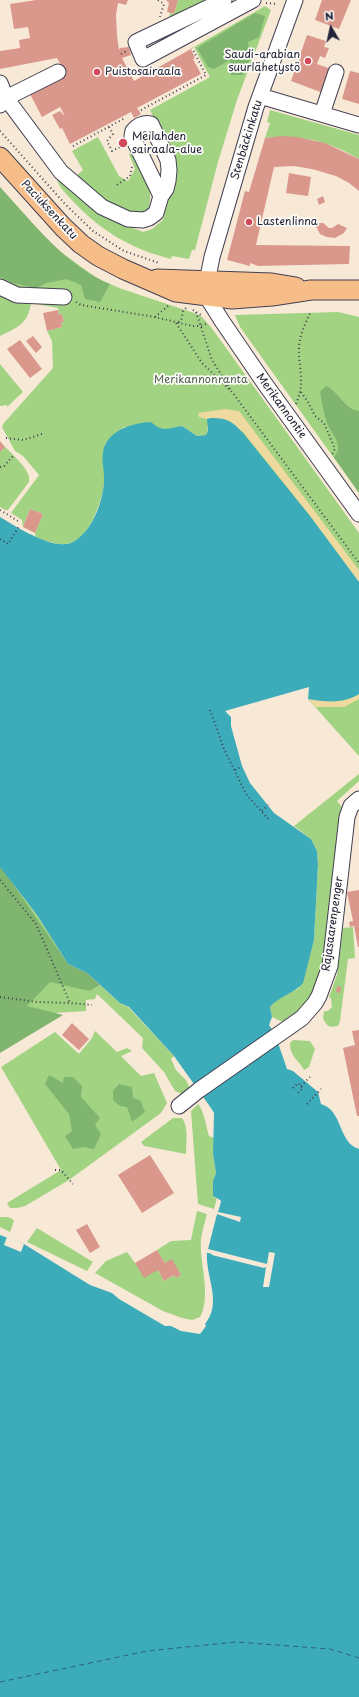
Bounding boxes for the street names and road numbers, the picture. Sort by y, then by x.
street label: Stenbäckinkatu [229,98,265,182]
street label: Paciuksenkatu [18,178,80,242]
street label: Merikannontie [253,371,309,441]
street label: Rajasaarenpenger [320,876,346,972]

